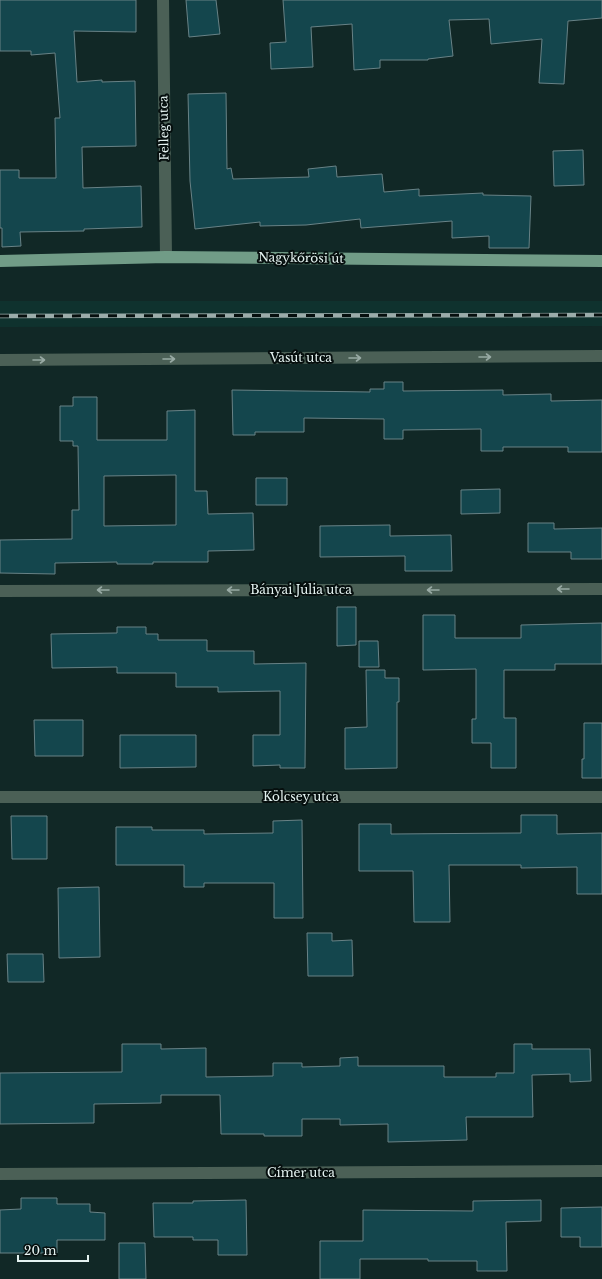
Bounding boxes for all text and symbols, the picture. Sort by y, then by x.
street label: Felleg utca [155,95,172,161]
street label: Nagykőrösi út [258,249,344,266]
street label: Vasút utca [269,350,332,365]
one-way arrow [478,353,491,361]
one-way arrow [348,354,361,362]
one-way arrow [162,355,175,363]
one-way arrow [32,356,45,364]
street label: Bányai Júlia utca [250,582,352,597]
one-way arrow [557,585,570,593]
one-way arrow [97,586,110,594]
one-way arrow [227,586,240,594]
one-way arrow [427,586,440,594]
street label: Kölcsey utca [263,789,339,804]
street label: Címer utca [267,1165,335,1180]
scale bar [18,1237,88,1263]
text: 20 m [24,1243,56,1258]

